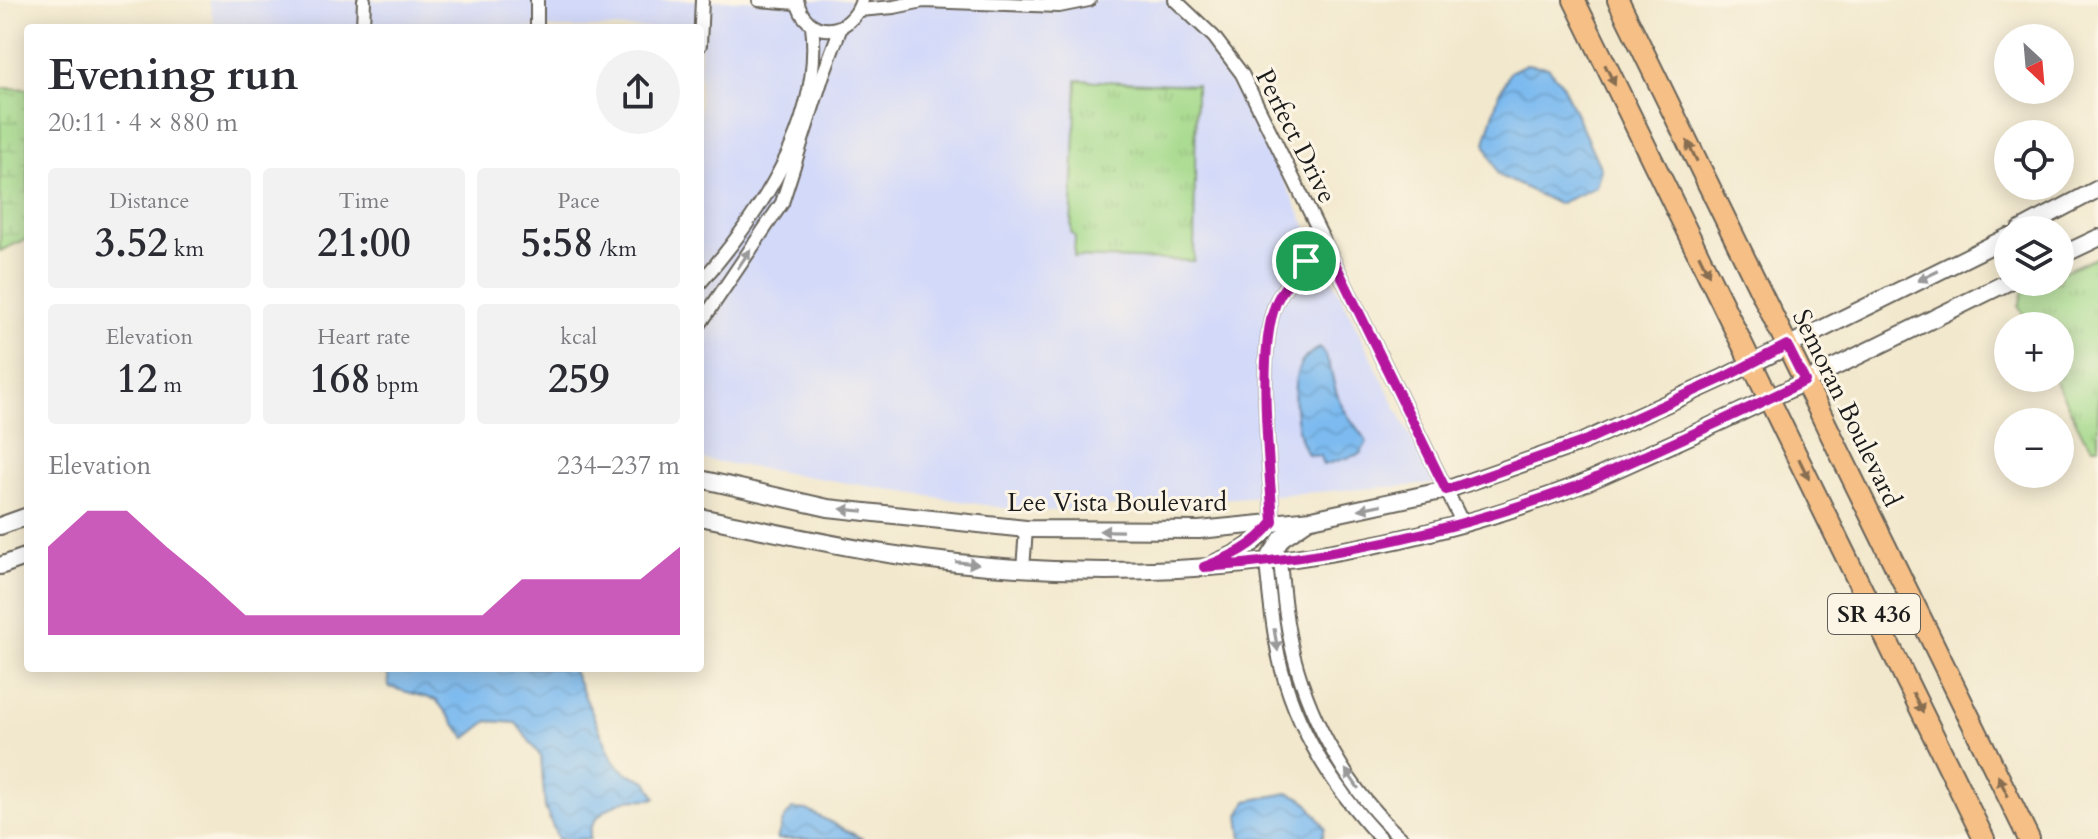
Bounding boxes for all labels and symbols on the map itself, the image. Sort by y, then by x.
north arrow [1994,24,2074,104]
street label: Perfect Drive [1247,63,1345,209]
one-way arrow [1603,63,1617,86]
one-way arrow [1685,140,1699,163]
pin [1272,227,1340,295]
one-way arrow [736,249,751,270]
one-way arrow [1697,254,1710,277]
one-way arrow [1916,269,1939,283]
street label: Semoran Boulevard [1784,303,1910,513]
one-way arrow [1797,458,1810,481]
street label: Lee Vista Boulevard [1007,485,1227,520]
one-way arrow [1357,501,1382,514]
one-way arrow [839,504,864,517]
one-way arrow [1098,525,1123,537]
one-way arrow [955,556,980,569]
road number: SR 436 [1828,594,1920,634]
one-way arrow [1270,628,1283,653]
one-way arrow [1911,691,1924,714]
one-way arrow [1345,769,1360,790]
one-way arrow [1996,774,2010,797]

